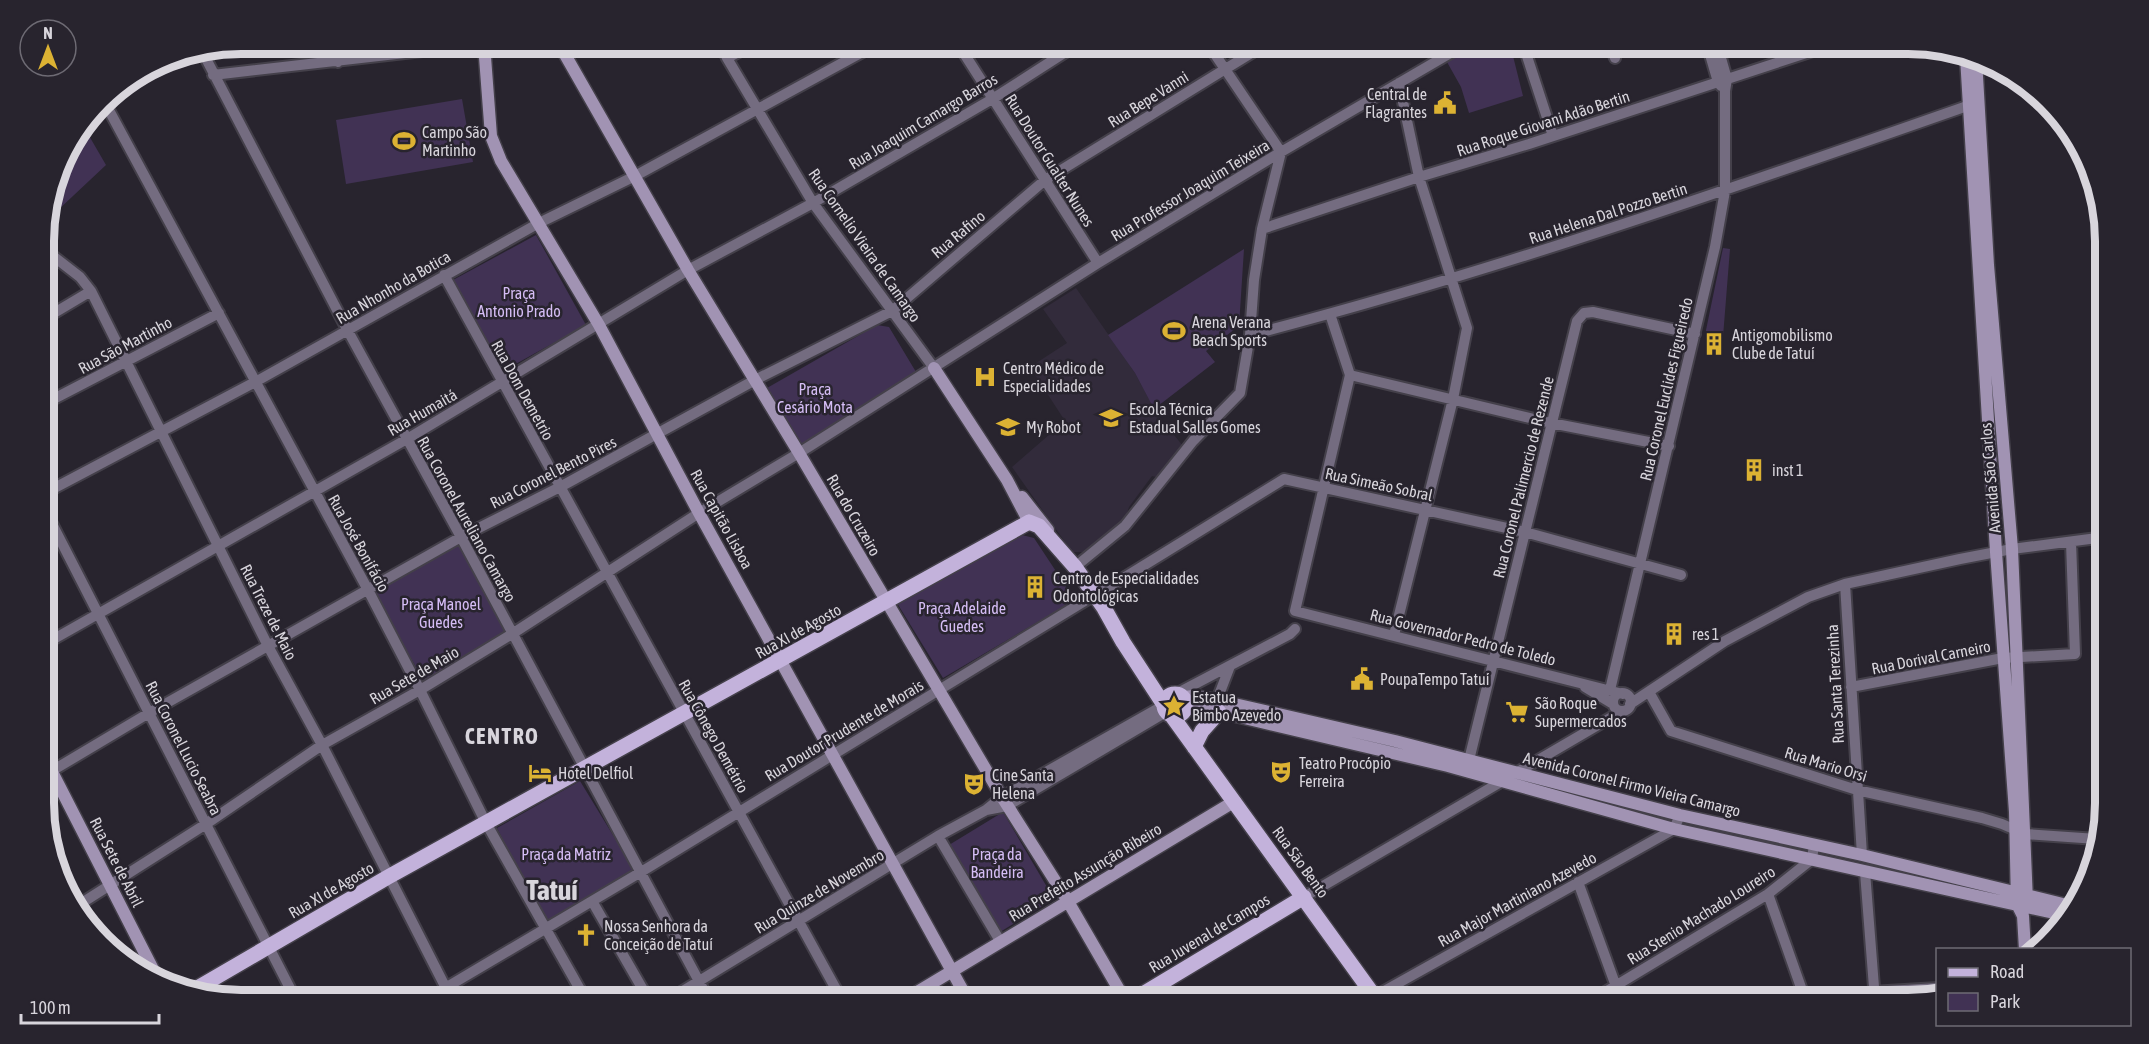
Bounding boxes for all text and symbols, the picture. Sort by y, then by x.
north arrow [18,18,78,78]
text: N [43,24,53,42]
street label: Rua Bepe Vanni [1105,67,1192,132]
street label: Rua Joaquim Camargo Barros [846,69,1001,173]
place label: Central de Flagrantes [1365,85,1427,122]
street label: Rua Roque Giovani Adão Bertin [1454,87,1632,160]
street label: Rua Doutor Gualter Nunes [1002,90,1098,230]
public building icon: Central de Flagrantes [1432,90,1458,116]
place label: Campo São Martinho [422,123,487,159]
sports icon: Campo São Martinho [391,128,417,154]
street label: Rua Professor Joaquim Teixeira [1107,135,1273,245]
street label: Rua Cornelio Vieira de Camargo [804,165,925,326]
street label: Rua Helena Dal Pozzo Bertin [1527,179,1689,247]
street label: Rua Rafino [928,206,988,262]
street label: Rua Nhonho da Botica [333,247,453,327]
park label: Praça Antonio Prado [477,284,561,320]
street label: Rua Coronel Euclides Figueiredo [1636,296,1697,483]
street label: Rua São Martinho [75,313,175,377]
place label: Arena Verana Beach Sports [1192,313,1271,350]
sports icon: Arena Verana Beach Sports [1161,318,1187,344]
place label: Antigomobilismo Clube de Tatuí [1732,326,1833,362]
building icon: Antigomobilismo Clube de Tatuí [1701,331,1727,357]
street label: Rua Dom Demetrio [488,337,558,443]
place label: Centro Médico de Especialidades [1003,359,1104,396]
hospital icon: Centro Médico de Especialidades [972,364,998,390]
street label: Rua Coronel Palimercio de Rezende [1489,374,1557,580]
park label: Praça Cesário Mota [777,380,853,416]
street label: Rua Humaitá [384,385,460,439]
place label: Escola Técnica Estadual Salles Gomes [1129,400,1261,436]
school or university icon: Escola Técnica Estadual Salles Gomes [1098,405,1124,431]
school or university icon: My Robot [995,414,1021,440]
place label: My Robot [1026,418,1081,437]
street label: Avenida São Carlos [1976,422,2004,534]
street label: Rua Coronel Bento Pires [487,432,619,512]
street label: Rua Coronel Aureliano Camargo [413,433,520,605]
building icon: inst 1 [1741,457,1767,483]
place label: inst 1 [1772,461,1803,479]
street label: Rua Simeão Sobral [1324,464,1435,504]
street label: Rua Capitão Lisboa [686,466,757,572]
street label: Rua do Cruzeiro [823,471,885,559]
street label: Rua José Bonifácio [325,491,393,595]
street label: Rua Treze de Maio [237,561,301,663]
place label: Centro de Especialidades Odontológicas [1053,569,1199,606]
building icon: Centro de Especialidades Odontológicas [1022,574,1048,600]
park label: Praça Manoel Guedes [401,595,482,631]
park label: Praça Adelaide Guedes [918,599,1006,635]
street label: Rua XI de Agosto [752,600,845,663]
street label: Rua Governador Pedro de Toledo [1368,605,1558,669]
building icon: res 1 [1661,621,1687,647]
street label: Rua Santa Terezinha [1823,624,1847,744]
place label: res 1 [1692,625,1719,643]
street label: Rua Dorival Carneiro [1870,637,1992,677]
street label: Rua Sete de Maio [366,642,462,708]
public building icon: PoupaTempo Tatuí [1349,666,1375,692]
place label: PoupaTempo Tatuí [1380,670,1490,689]
street label: Rua Doutor Prudente de Morais [761,675,927,785]
street label: Rua Cônego Demétrio [674,676,753,796]
street label: Rua Coronel Lucio Seabra [142,678,226,818]
place label: Estatua Bimbo Azevedo [1192,688,1281,724]
place icon: Estatua Bimbo Azevedo [1161,693,1187,719]
place label: São Roque Supermercados [1535,694,1627,731]
supermarket icon: São Roque Supermercados [1504,699,1530,725]
district label: CENTRO [465,723,539,749]
street label: Rua Mario Orsi [1783,743,1869,785]
street label: Avenida Coronel Firmo Vieira Camargo [1521,748,1742,821]
place label: Teatro Procópio Ferreira [1299,754,1391,790]
theatre icon: Teatro Procópio Ferreira [1268,759,1294,785]
hotel icon: Hotel Delfiol [527,760,553,786]
place label: Hotel Delfiol [558,764,634,782]
place label: Cine Santa Helena [992,766,1054,802]
theatre icon: Cine Santa Helena [961,771,987,797]
street label: Rua Sete de Abril [87,814,148,911]
street label: Rua Prefeito Assunção Ribeiro [1005,819,1165,926]
street label: Rua São Bento [1269,823,1333,901]
park label: Praça da Matriz [521,845,611,864]
street label: Rua Quinze de Novembro [751,845,887,937]
park label: Praça da Bandeira [970,845,1024,881]
street label: Rua Major Martiniano Azevedo [1435,848,1600,951]
street label: Rua XI de Agosto [285,858,377,923]
street label: Rua Stenio Machado Loureiro [1624,862,1778,968]
district label: Tatuí [526,874,578,906]
street label: Rua Juvenal de Campos [1145,890,1273,977]
place label: Nossa Senhora da Conceição de Tatuí [604,917,713,954]
church icon: Nossa Senhora da Conceição de Tatuí [573,922,599,948]
legend [1936,948,2131,1026]
text: Road [1990,961,2024,982]
scale bar [21,987,159,1025]
text: Park [1990,991,2020,1012]
text: 100 m [30,997,71,1018]

